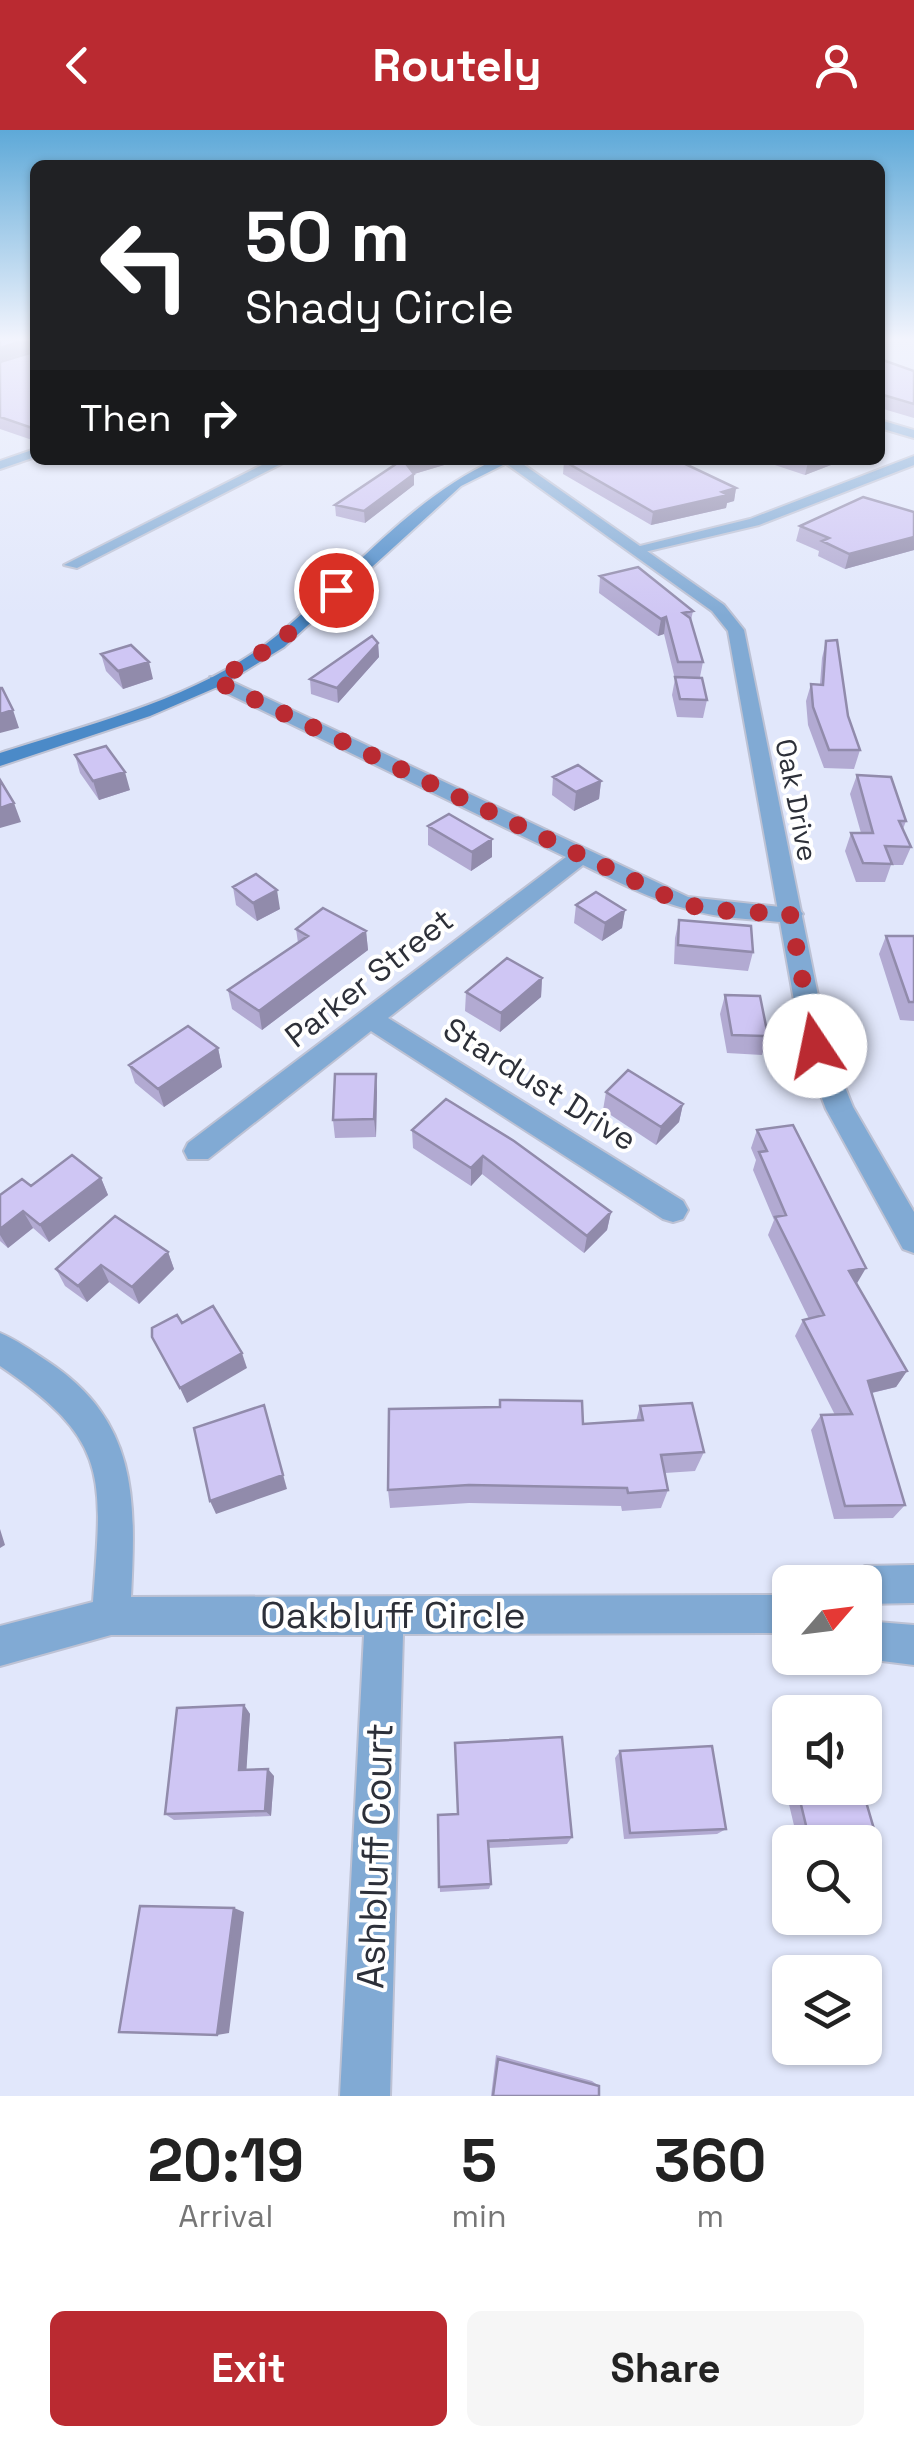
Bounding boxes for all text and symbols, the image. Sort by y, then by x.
text: Routely [372,37,542,94]
icon: back [50,38,105,93]
icon: person [809,38,864,93]
text: 50 m [245,192,410,281]
icon: left [80,200,210,330]
text: Shady Circle [245,279,514,336]
icon: right [191,390,246,445]
text: Then [80,394,171,442]
pin [294,548,379,633]
icon: arrive [309,563,364,618]
street label: Oak Drive [767,736,827,864]
street label: Parker Street [277,900,461,1056]
position arrow [763,994,867,1098]
street label: Stardust Drive [436,1009,644,1159]
north arrow [772,1565,882,1675]
map controls [772,1565,882,2065]
street label: Oakbluff Circle [260,1591,526,1639]
button: sound [772,1695,882,1805]
street label: Ashbluff Court [346,1722,404,1990]
button: search [772,1825,882,1935]
button: layers [772,1955,882,2065]
text: 20:19 [147,2122,304,2199]
text: 5 [461,2122,497,2199]
text: 360 [654,2122,767,2199]
text: Arrival [178,2196,273,2236]
text: min [452,2196,507,2236]
text: m [697,2196,724,2236]
button: Exit [50,2311,447,2426]
button: Share [467,2311,864,2426]

